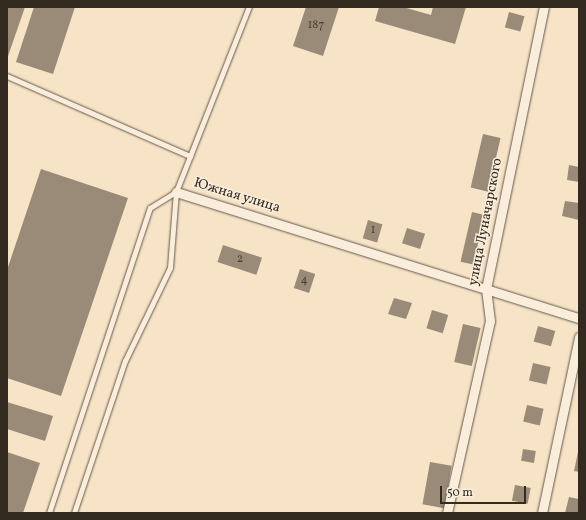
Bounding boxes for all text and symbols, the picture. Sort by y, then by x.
house number: 187 [308,19,324,33]
street label: улица Луначарского [465,157,507,287]
street label: Южная улица [192,175,282,217]
house number: 1 [371,224,375,238]
house number: 2 [237,253,243,267]
house number: 4 [300,274,308,288]
scale bar [442,478,528,504]
text: 50 m [447,485,473,501]

